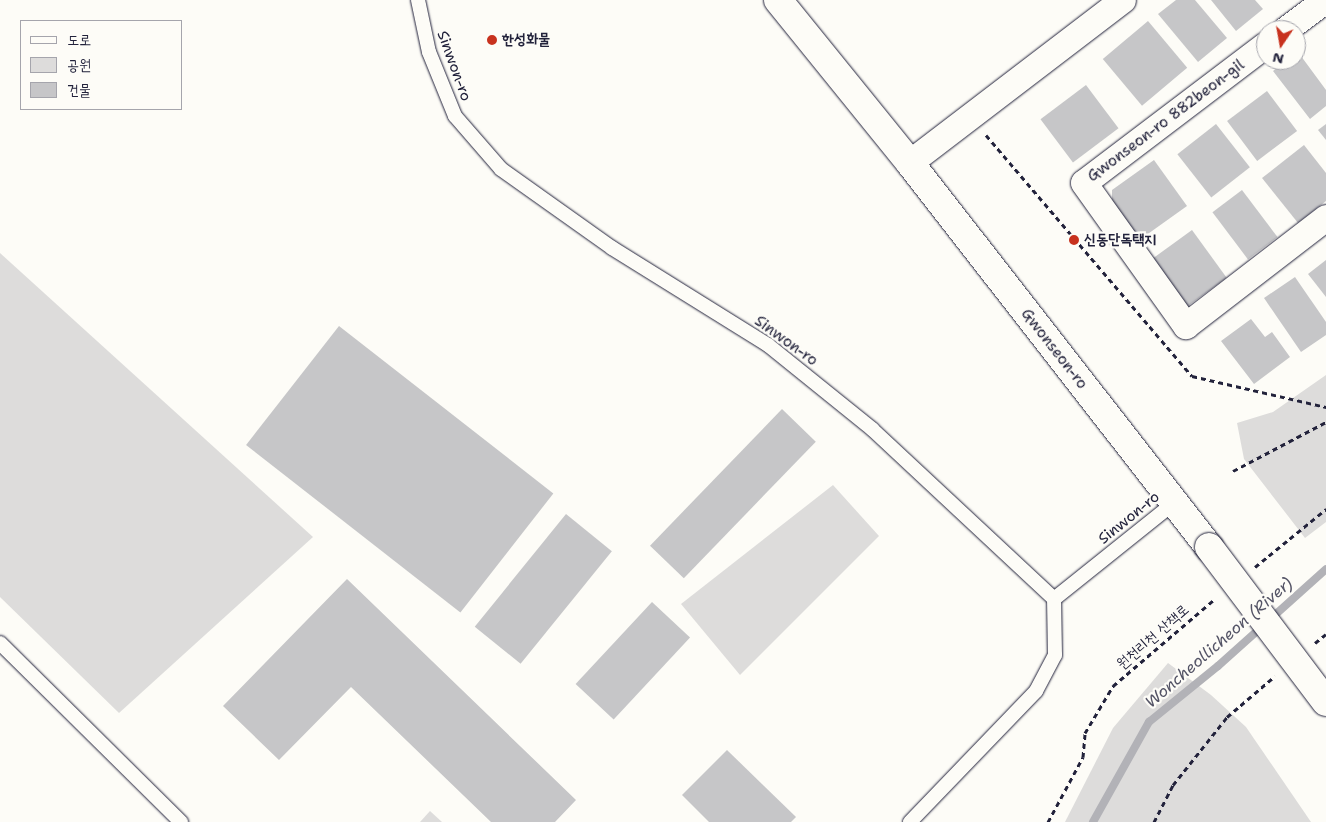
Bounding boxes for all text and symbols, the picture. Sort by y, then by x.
legend [20,20,182,110]
north arrow [1256,20,1306,70]
street label: Sinwon-ro [433,28,475,104]
text: 도로 [67,30,91,50]
place label: 한성화물 [502,31,550,49]
marker: 한성화물 [486,34,498,46]
text: N [1271,49,1285,69]
text: 공원 [67,55,91,75]
street label: Gwonseon-ro 882beon-gil [1084,56,1248,186]
text: 건물 [67,80,91,100]
place label: 신동단독택지 [1084,231,1156,249]
marker: 신동단독택지 [1068,234,1080,246]
street label: Gwonseon-ro [1017,305,1091,393]
street label: Sinwon-ro [751,312,821,370]
street label: Sinwon-ro [1095,488,1163,548]
water label: Woncheollicheon (River) [1142,574,1296,712]
street label: 원천리천 산책로 [1113,601,1193,673]

